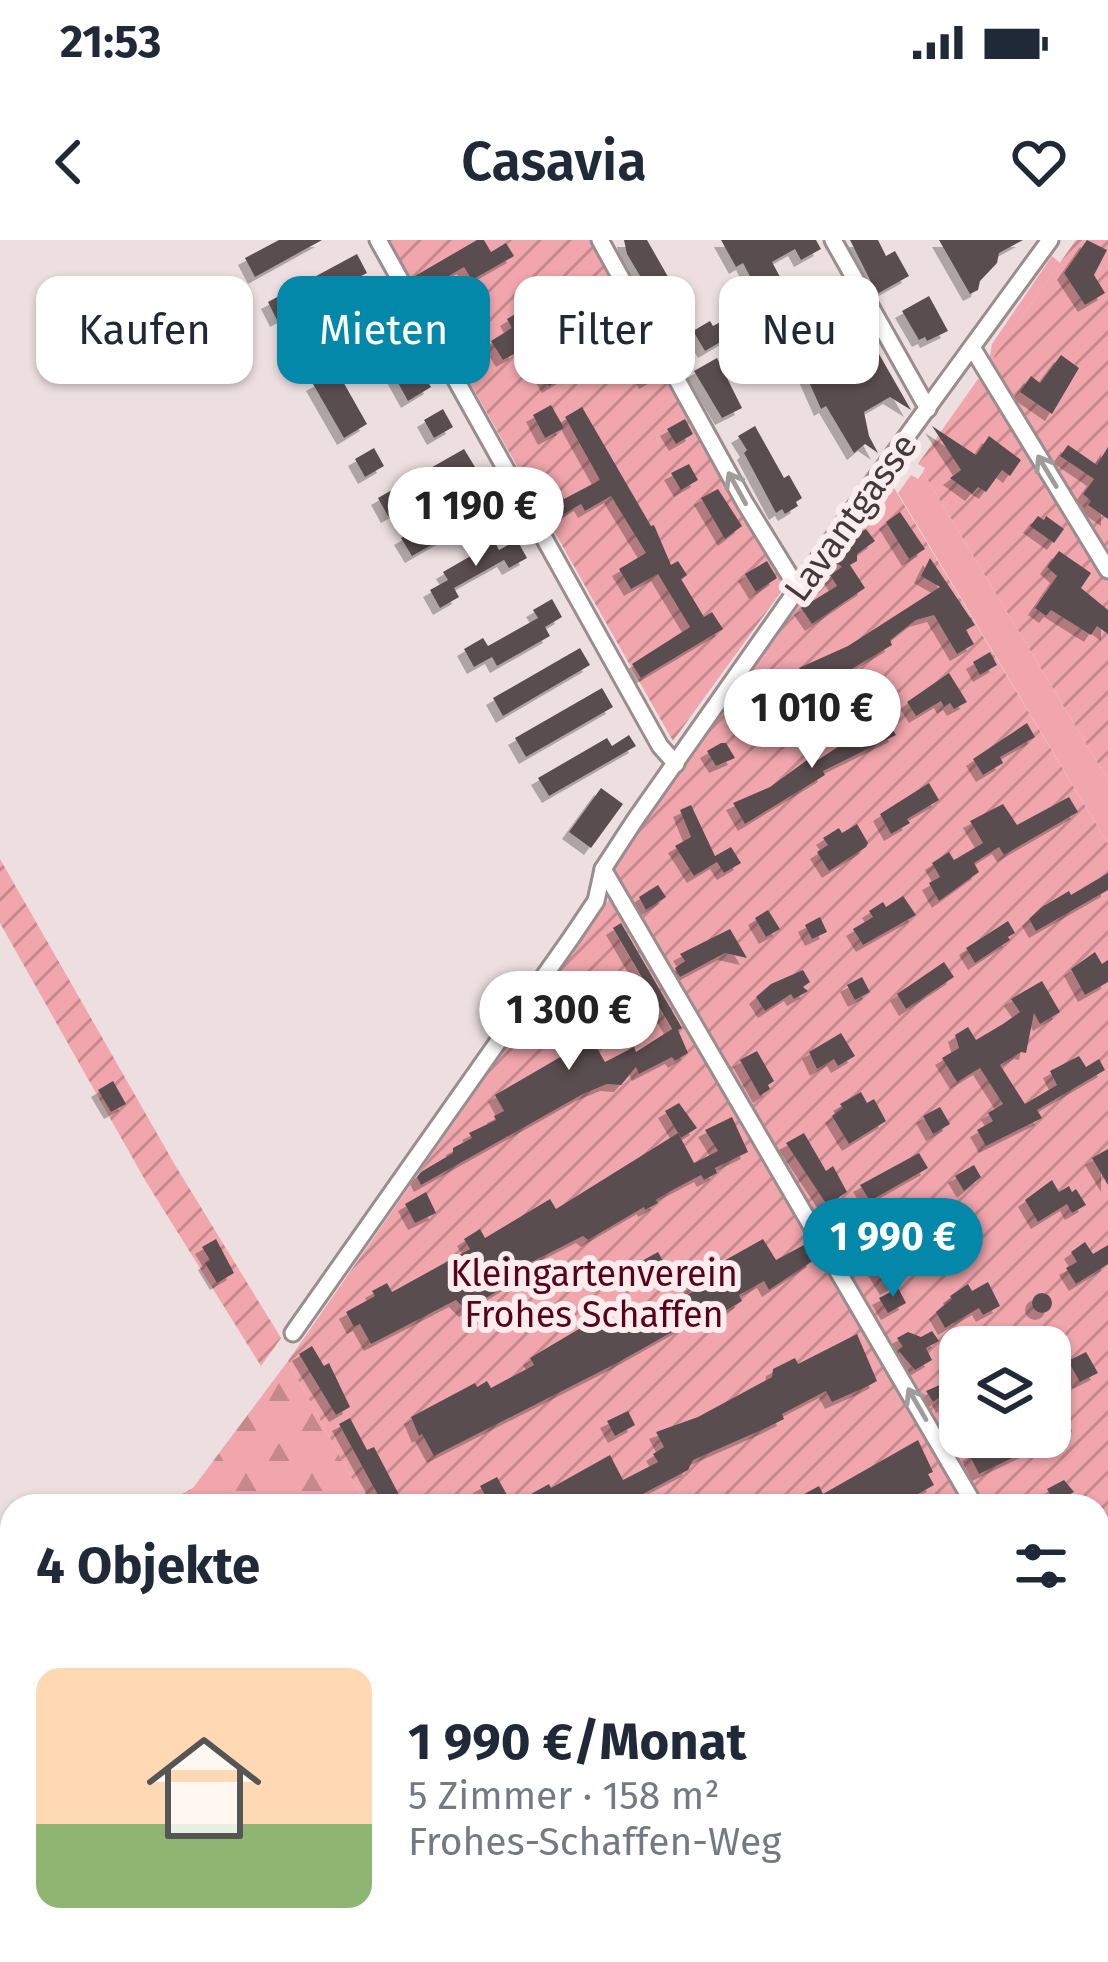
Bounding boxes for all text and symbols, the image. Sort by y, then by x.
text: 21:53 [60,15,161,69]
icon: back [36,129,102,195]
icon: heart [1006,129,1072,195]
text: Casavia [461,130,647,194]
chip: Kaufen [36,276,253,384]
chip: Mieten [277,276,490,384]
chip: Filter [514,276,695,384]
chip: Neu [719,276,879,384]
street label: Lavantgasse [775,425,927,610]
one-way arrow [1035,455,1059,489]
pin: 1 190 € [365,467,587,569]
one-way arrow [725,472,748,507]
text: 1 190 € [415,483,537,529]
pin: 1 010 € [701,669,923,771]
text: 1 010 € [751,685,873,731]
pin: 1 300 € [458,971,680,1073]
text: 1 300 € [506,987,632,1033]
pin: 1 990 € [782,1198,1004,1300]
text: 1 990 € [830,1214,956,1260]
park label: Kleingartenverein Frohes Schaffen [450,1252,738,1337]
map controls [939,1326,1071,1458]
button: layers [939,1326,1071,1458]
one-way arrow [905,1387,929,1422]
icon: filters [1008,1533,1074,1599]
text: 4 Objekte [36,1535,260,1597]
text: 1 990 €/Monat [408,1711,746,1773]
icon: home [132,1716,276,1860]
text: 5 Zimmer · 158 m² [408,1773,720,1819]
text: Frohes-Schaffen-Weg [408,1819,781,1865]

